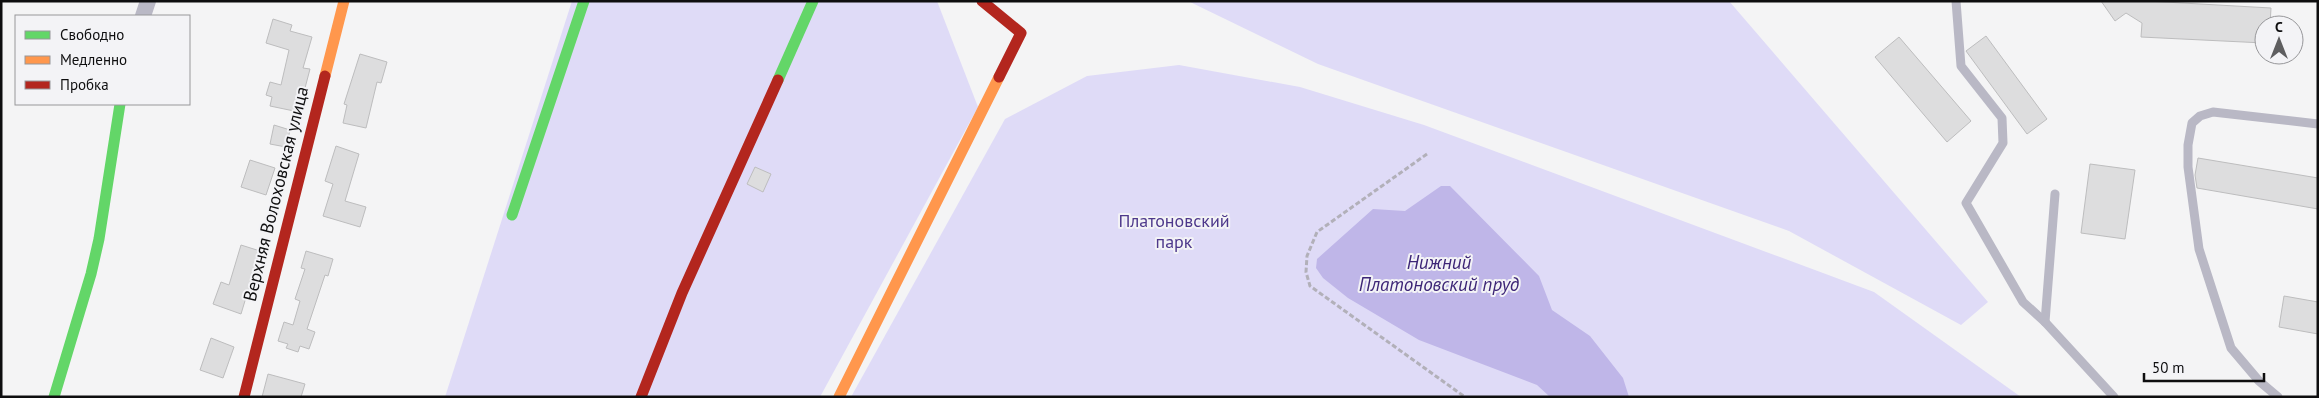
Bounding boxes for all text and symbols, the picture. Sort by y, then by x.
legend [15,15,190,105]
north arrow [2254,15,2304,65]
text: С [2275,18,2283,36]
text: Свободно [60,25,124,44]
text: Медленно [60,50,127,69]
text: Пробка [60,75,109,94]
street label: Верхняя Волоховская улица [238,84,313,304]
park label: Платоновский парк [1118,209,1230,253]
water label: Нижний Платоновский пруд [1359,250,1519,296]
scale bar [2144,350,2264,382]
text: 50 m [2152,358,2185,377]

